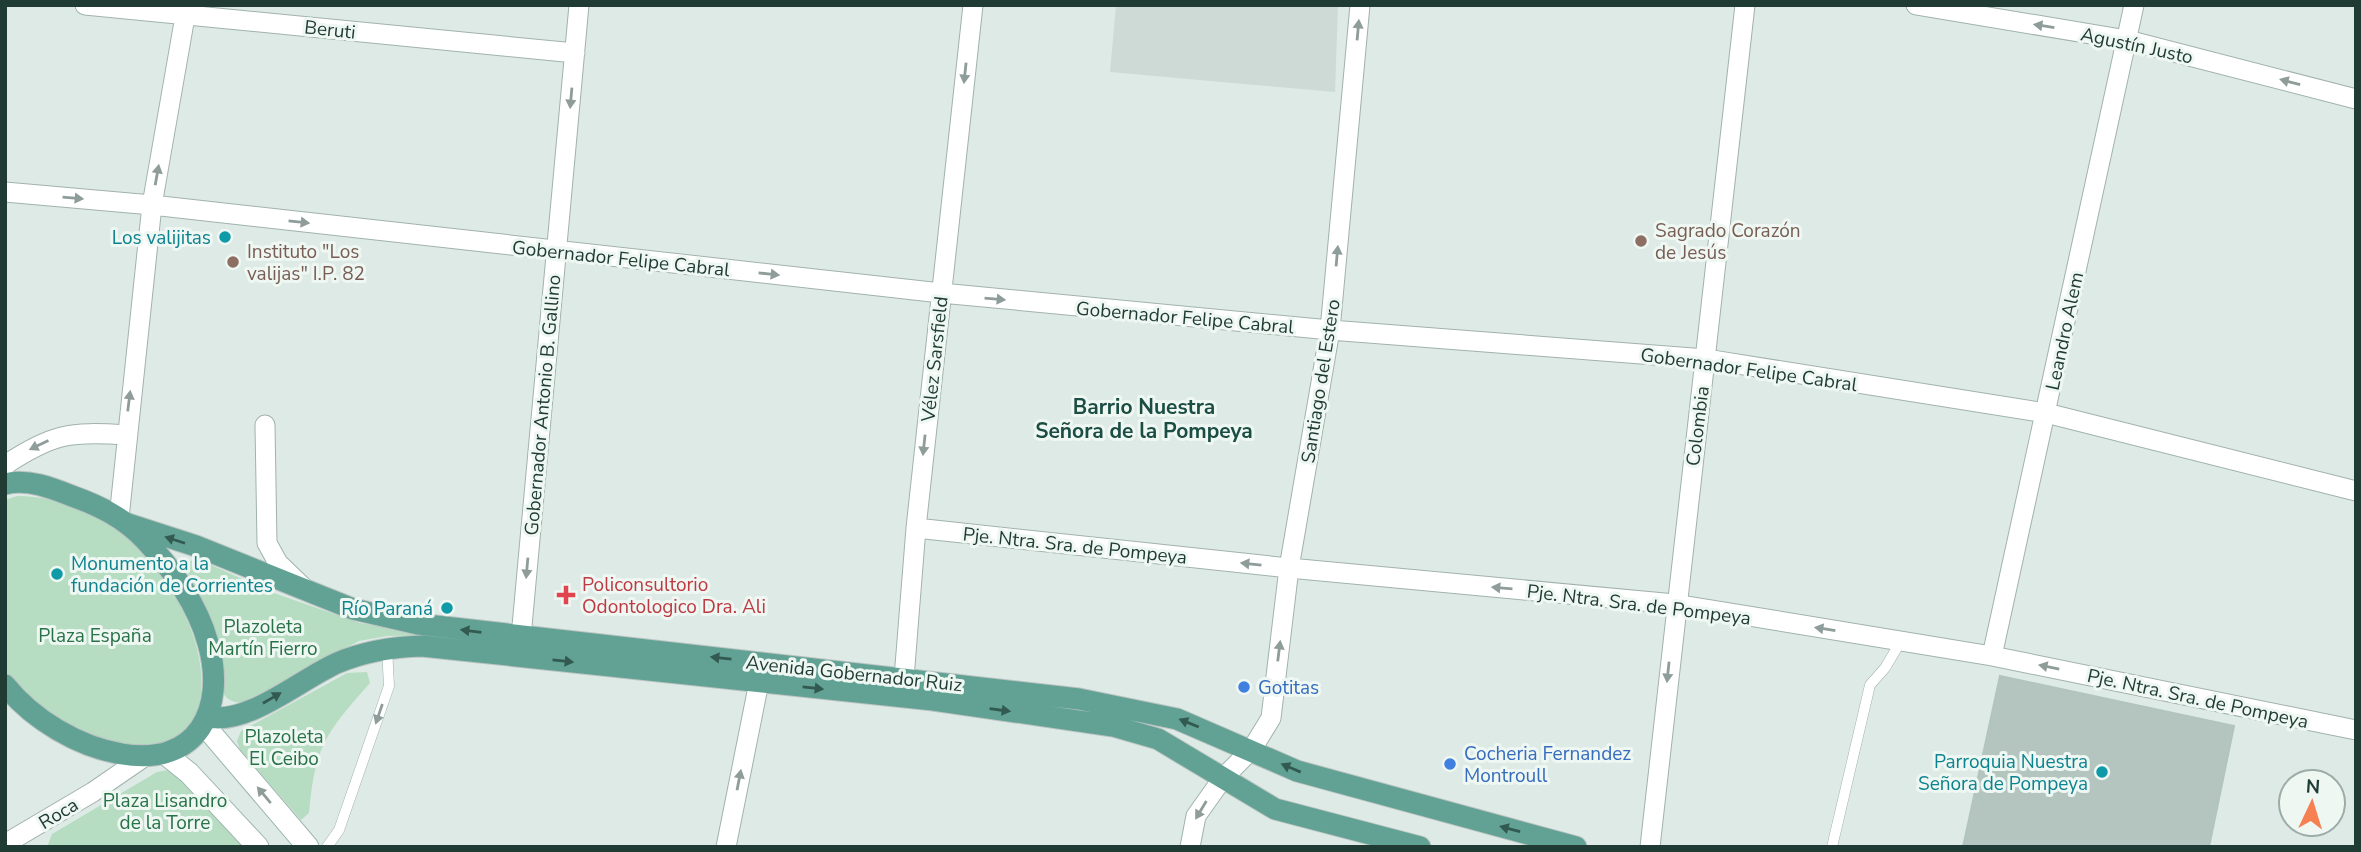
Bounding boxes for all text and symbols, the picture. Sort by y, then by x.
street label: Beruti [303,14,357,46]
one-way arrow [1352,18,1363,40]
one-way arrow [2033,20,2055,31]
street label: Agustín Justo [2078,21,2195,71]
one-way arrow [959,62,970,84]
one-way arrow [2279,76,2301,87]
one-way arrow [565,87,576,109]
one-way arrow [152,164,163,186]
one-way arrow [62,193,84,204]
one-way arrow [289,217,311,228]
place label: Sagrado Corazón de Jesús [1655,218,1801,266]
place label: Los valijitas [112,225,211,251]
marker: Los valijitas [217,229,233,245]
marker: Sagrado Corazón de Jesús [1633,233,1649,249]
street label: Gobernador Felipe Cabral [511,235,731,283]
place label: Instituto "Los valijas" I.P. 82 [247,239,365,287]
one-way arrow [1332,245,1343,267]
marker: Instituto "Los valijas" I.P. 82 [225,254,241,270]
one-way arrow [758,269,780,280]
street label: Leandro Alem [2040,270,2090,393]
street label: Gobernador Antonio B. Gallino [519,274,567,537]
one-way arrow [984,293,1006,304]
street label: Vélez Sarsfield [915,295,955,424]
street label: Gobernador Felipe Cabral [1075,296,1295,341]
street label: Santiago del Estero [1295,297,1347,465]
street label: Gobernador Felipe Cabral [1639,342,1859,398]
street label: Colombia [1680,385,1716,468]
one-way arrow [124,390,135,412]
district label: Barrio Nuestra Señora de la Pompeya [1035,393,1253,445]
one-way arrow [919,435,930,457]
one-way arrow [29,439,49,450]
street label: Pje. Ntra. Sra. de Pompeya [961,521,1188,571]
one-way arrow [164,534,185,544]
place label: Monumento a la fundación de Corrientes [71,551,273,599]
one-way arrow [521,557,532,579]
one-way arrow [1240,559,1262,570]
marker: Monumento a la fundación de Corrientes [49,566,65,582]
place label: Policonsultorio Odontologico Dra. Ali [582,572,766,620]
street label: Pje. Ntra. Sra. de Pompeya [1525,578,1752,632]
one-way arrow [1491,582,1513,593]
marker: Policonsultorio Odontologico Dra. Ali [556,585,576,605]
place label: Río Paraná [341,596,433,622]
marker: Río Paraná [439,600,455,616]
park label: Plazoleta Martín Fierro [208,614,318,662]
park label: Plaza España [38,623,152,649]
one-way arrow [1814,623,1836,634]
one-way arrow [460,625,482,636]
one-way arrow [1274,639,1285,661]
street label: Avenida Gobernador Ruiz [744,650,964,698]
one-way arrow [710,653,732,664]
one-way arrow [552,656,574,667]
one-way arrow [1662,661,1673,683]
one-way arrow [2038,662,2060,673]
street label: Pje. Ntra. Sra. de Pompeya [2085,663,2311,735]
place label: Gotitas [1258,675,1319,701]
marker: Gotitas [1236,679,1252,695]
one-way arrow [803,683,825,694]
one-way arrow [262,692,282,704]
one-way arrow [373,703,384,724]
one-way arrow [989,705,1011,716]
one-way arrow [1178,718,1199,729]
park label: Plazoleta El Ceibo [244,724,324,772]
place label: Cocheria Fernandez Montroull [1464,741,1631,789]
place label: Parroquia Nuestra Señora de Pompeya [1918,749,2088,797]
marker: Cocheria Fernandez Montroull [1442,756,1458,772]
one-way arrow [1280,762,1301,773]
marker: Parroquia Nuestra Señora de Pompeya [2094,764,2110,780]
north arrow [2277,768,2347,838]
one-way arrow [734,769,745,791]
text: N [2305,774,2321,801]
one-way arrow [256,786,272,804]
park label: Plaza Lisandro de la Torre [103,788,227,836]
street label: Roca [34,792,83,836]
one-way arrow [1195,800,1208,820]
one-way arrow [1499,823,1521,834]

